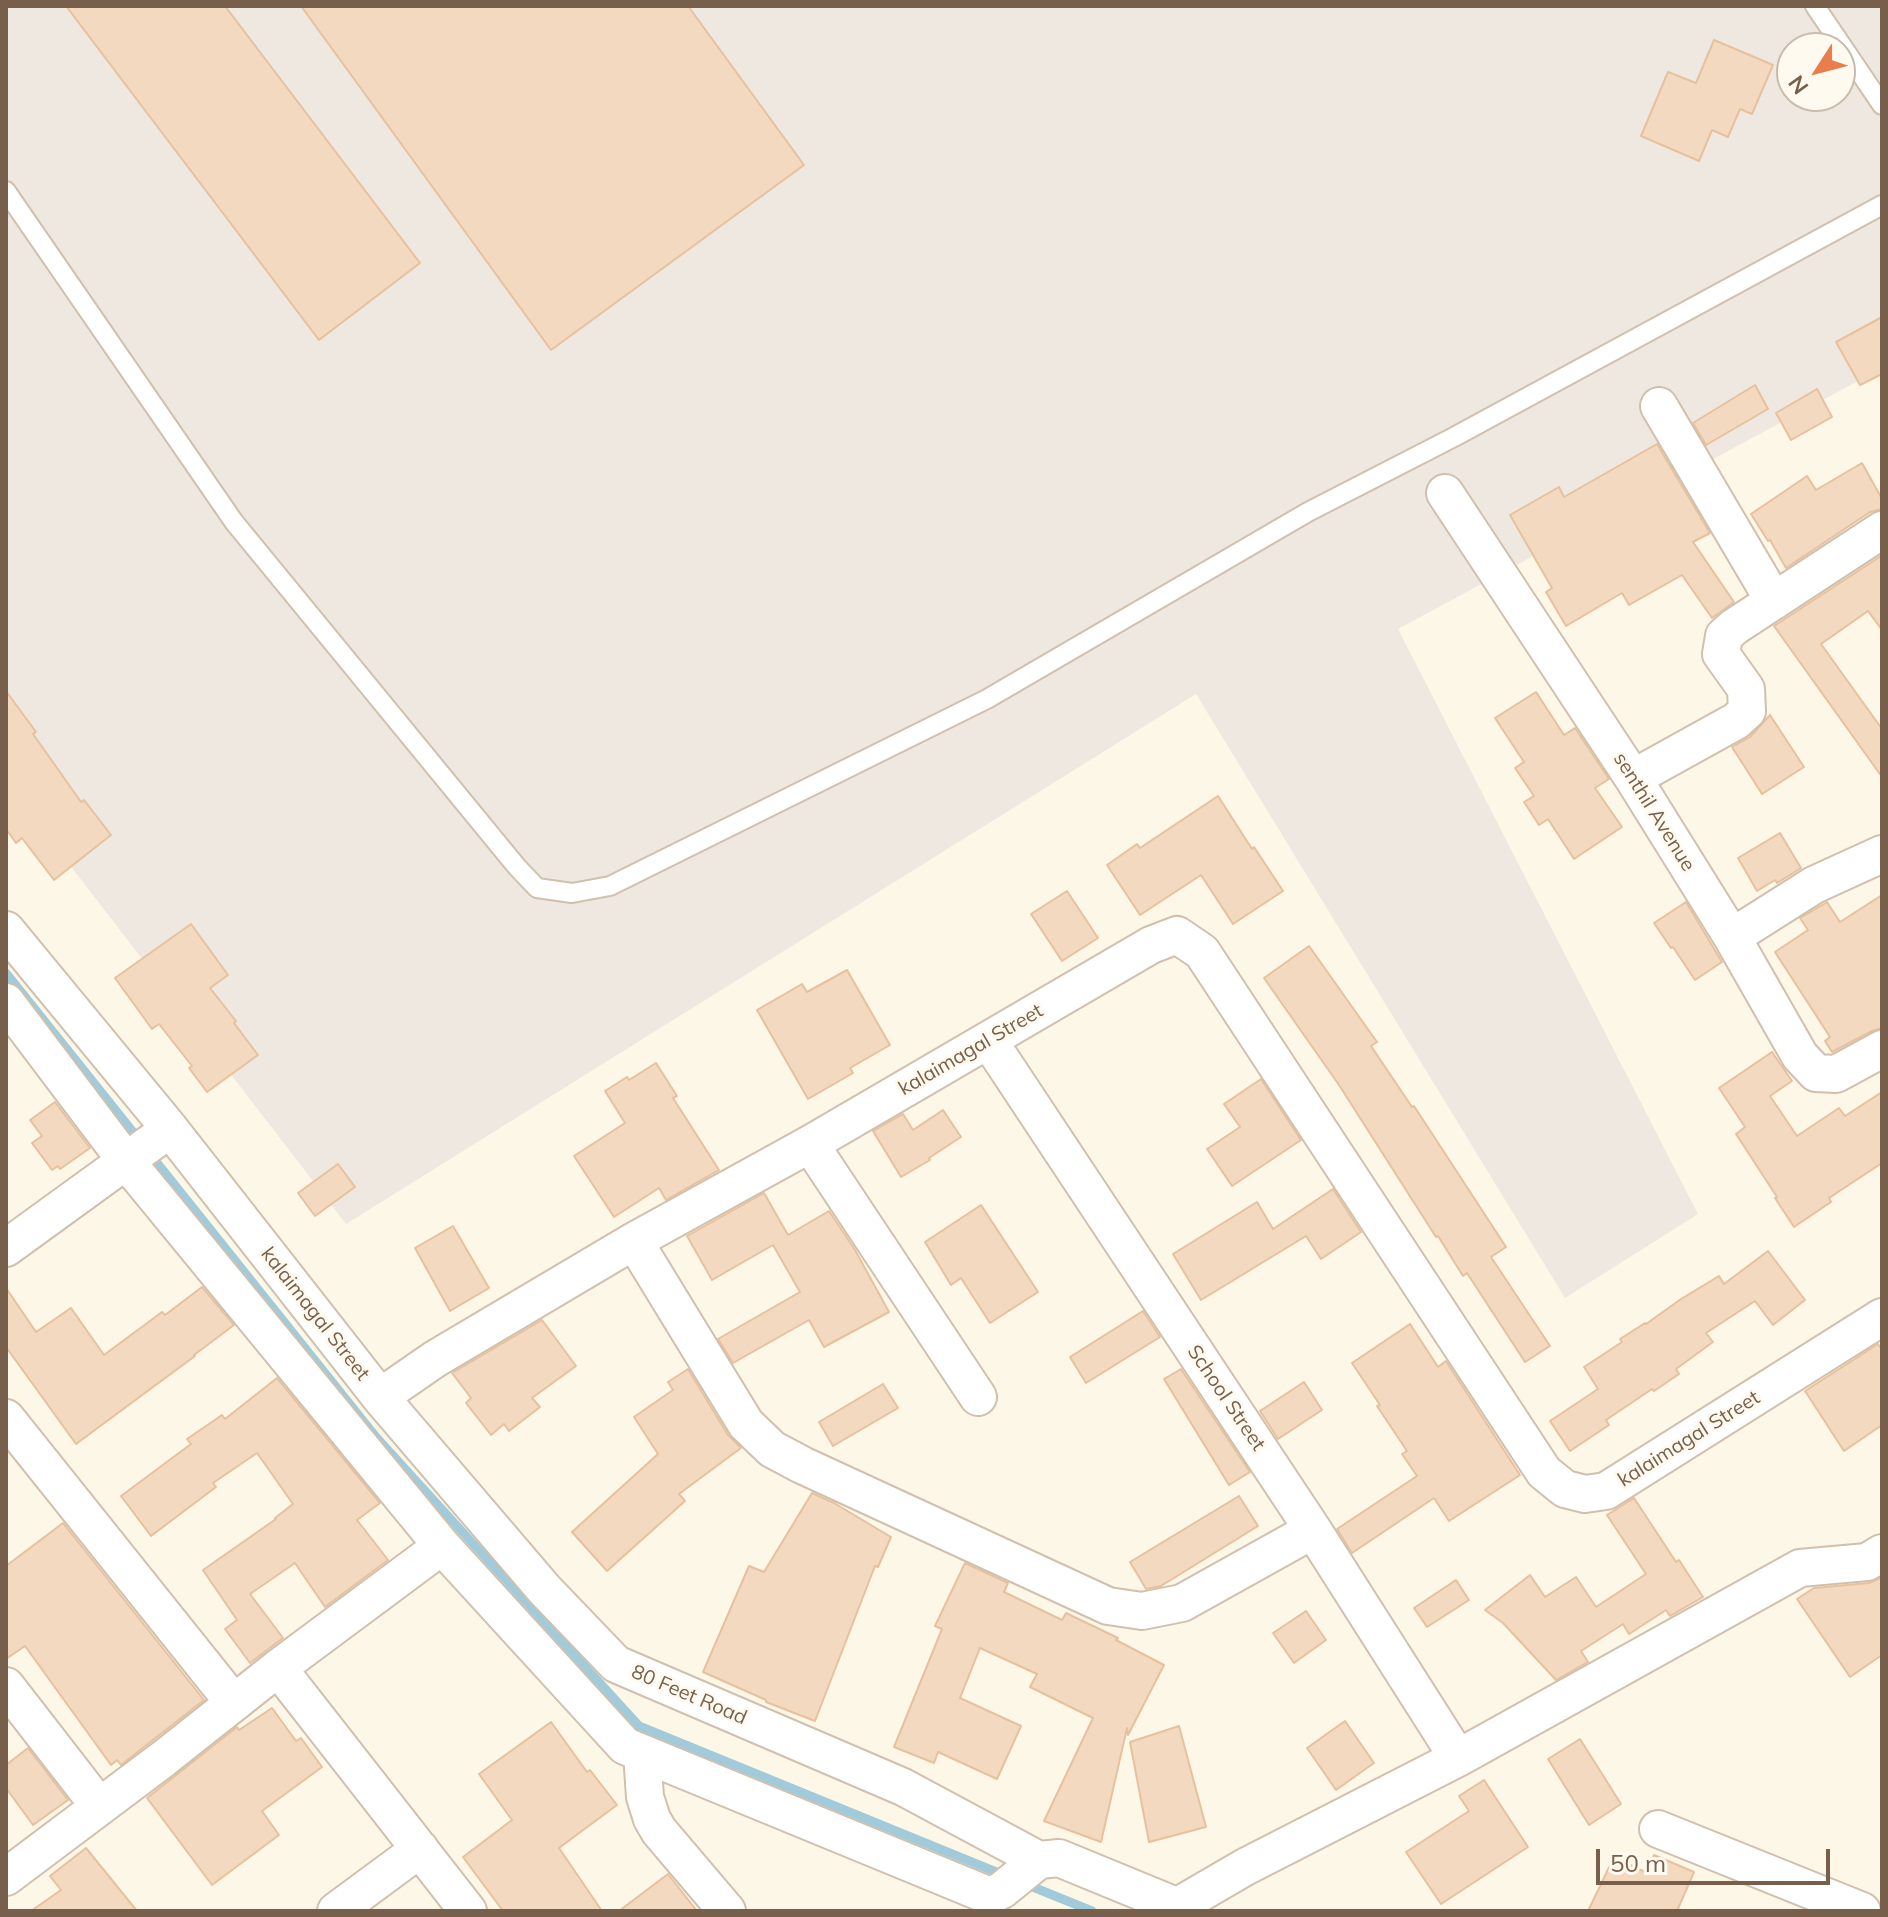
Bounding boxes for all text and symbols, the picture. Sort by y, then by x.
north arrow [1776,32,1856,112]
text: N [1782,70,1814,100]
street label: senthil Avenue [1608,748,1700,876]
street label: kalaimagal Street [895,999,1047,1101]
street label: kalaimagal Street [255,1243,375,1385]
street label: School Street [1182,1341,1270,1455]
street label: kalaimagal Street [1614,1386,1764,1492]
street label: 80 Feet Road [628,1660,750,1730]
scale bar [1600,1833,1834,1883]
text: 50 m [1610,1848,1666,1878]

